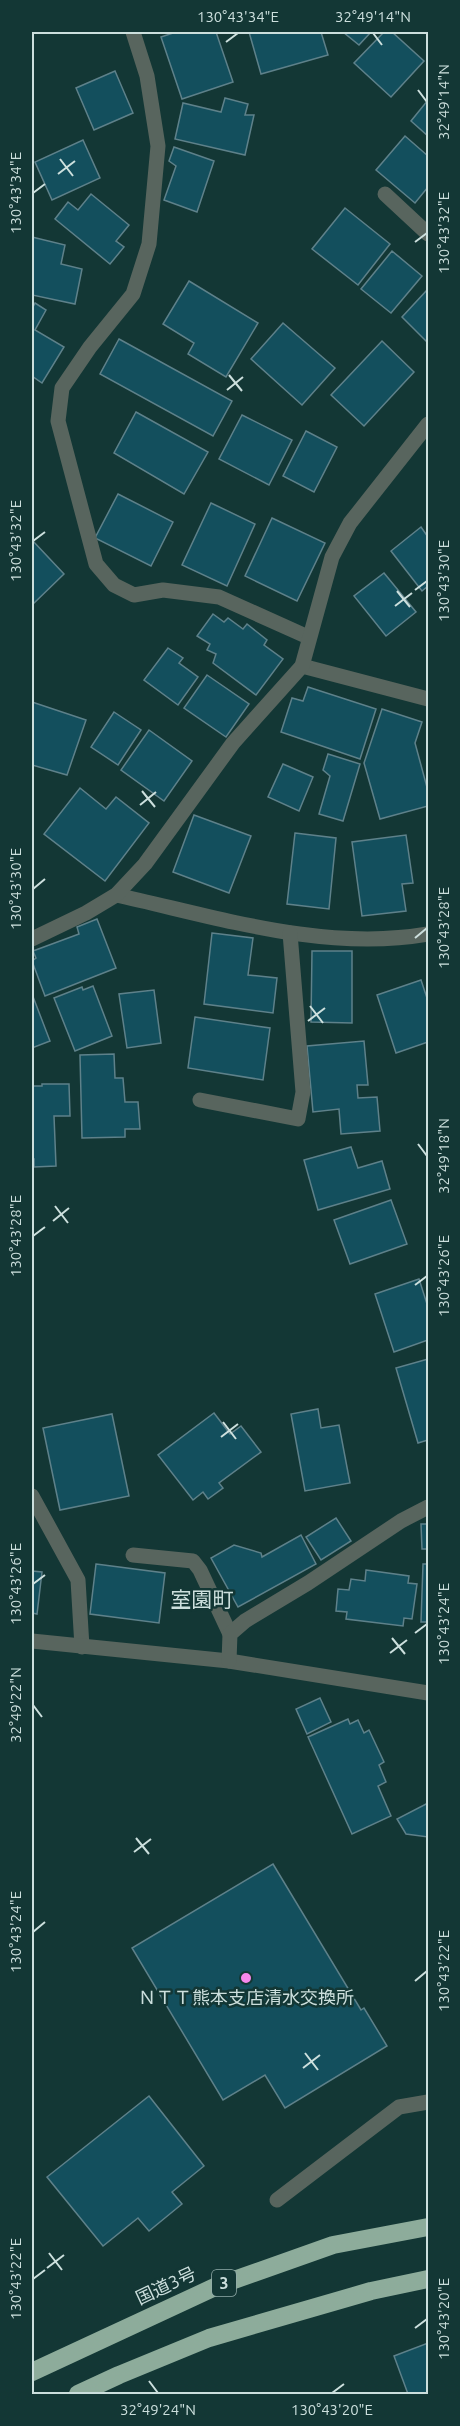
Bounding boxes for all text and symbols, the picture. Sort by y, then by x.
text: 130°43'34"E [197,8,279,25]
text: 32°49'14"N [335,8,411,25]
text: 32°49'14"N [435,64,452,140]
text: 130°43'34"E [7,152,24,234]
text: 130°43'32"E [435,192,452,274]
text: 130°43'32"E [7,500,24,582]
text: 130°43'30"E [435,540,452,622]
text: 130°43'30"E [7,848,24,930]
text: 130°43'28"E [435,887,452,969]
text: 32°49'18"N [435,1118,452,1194]
text: 130°43'28"E [7,1195,24,1277]
text: 130°43'26"E [435,1235,452,1317]
text: 130°43'26"E [7,1543,24,1625]
text: 130°43'24"E [435,1583,452,1665]
district label: 室園町 [171,1587,234,1611]
text: 32°49'22"N [7,1667,24,1743]
text: 130°43'24"E [7,1891,24,1973]
text: 130°43'22"E [435,1930,452,2012]
marker: ＮＴＴ熊本支店清水交換所 [239,1971,253,1985]
place label: ＮＴＴ熊本支店清水交換所 [138,1987,354,2007]
text: 130°43'22"E [7,2238,24,2320]
street label: 国道3号 [132,2262,199,2308]
road number: 3 [212,2270,236,2296]
text: 130°43'20"E [435,2278,452,2360]
text: 32°49'24"N [120,2401,196,2418]
text: 130°43'20"E [291,2401,373,2418]

